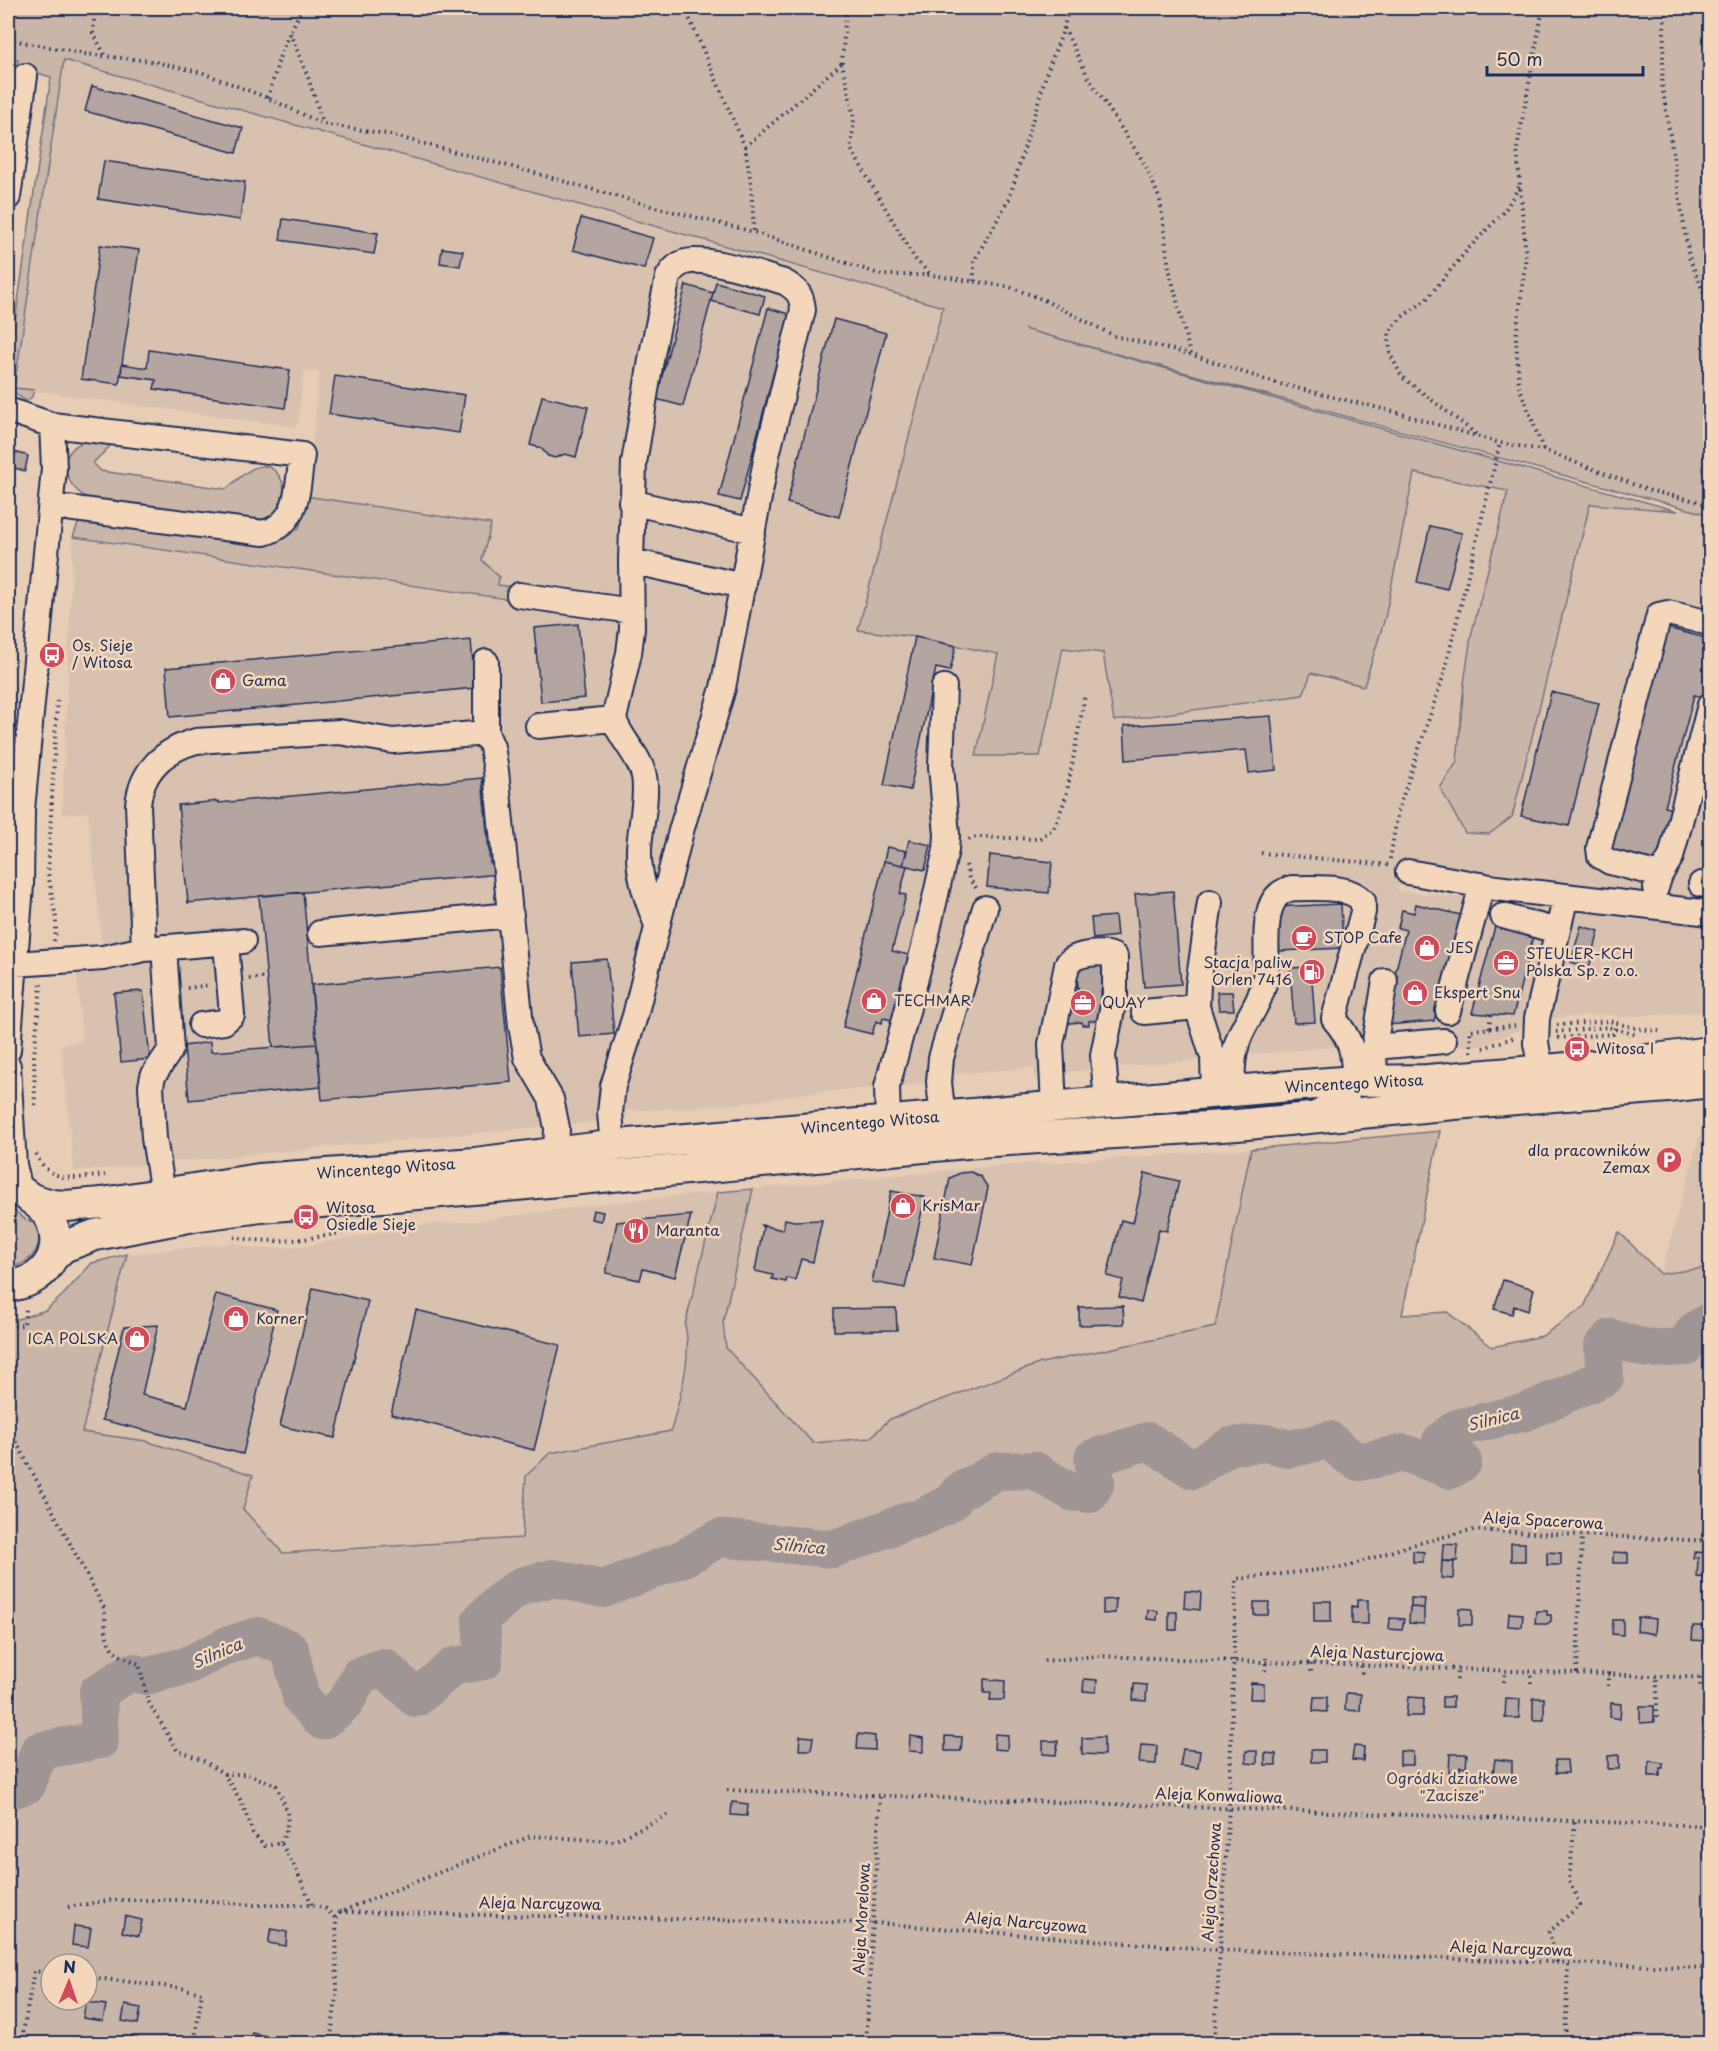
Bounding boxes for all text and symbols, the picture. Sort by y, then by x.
scale bar [1487,39,1643,77]
text: 50 m [1496,45,1543,72]
place label: Os. Sieje / Witosa [72,633,133,673]
bus stop icon: Os. Sieje / Witosa [37,640,67,670]
shop icon: Gama [208,666,238,696]
place label: Gama [242,668,287,691]
cafe icon: STOP Cafe [1289,923,1319,953]
place label: STOP Cafe [1324,925,1402,948]
shop icon: JES [1412,933,1442,963]
place label: JES [1446,935,1474,958]
place label: STEULER-KCH Polska Sp. z o.o. [1526,941,1638,981]
office icon: STEULER-KCH Polska Sp. z o.o. [1491,948,1521,978]
place label: Stacja paliw Orlen 7416 [1203,950,1292,990]
fuel station icon: Stacja paliw Orlen 7416 [1297,957,1327,987]
shop icon: Ekspert Snu [1400,978,1430,1008]
place label: Ekspert Snu [1434,980,1520,1003]
shop icon: TECHMAR [859,986,889,1016]
place label: TECHMAR [894,988,972,1011]
office icon: QUAY [1068,988,1098,1018]
place label: QUAY [1102,990,1146,1013]
bus stop icon: Witosa I [1562,1034,1592,1064]
place label: Witosa I [1596,1036,1654,1059]
street label: Wincentego Witosa [1284,1067,1425,1098]
street label: Wincentego Witosa [800,1104,941,1139]
place label: dla pracowników Zemax [1528,1138,1651,1178]
parking icon: dla pracowników Zemax [1654,1145,1684,1175]
street label: Wincentego Witosa [316,1151,457,1184]
shop icon: KrisMar [888,1191,918,1221]
place label: KrisMar [922,1193,980,1216]
place label: Witosa Osiedle Sieje [326,1195,416,1235]
bus stop icon: Witosa Osiedle Sieje [291,1202,321,1232]
restaurant icon: Maranta [621,1216,651,1246]
place label: Maranta [656,1218,720,1241]
shop icon: Korner [221,1304,251,1334]
place label: Korner [256,1306,304,1329]
shop icon: ICA POLSKA [122,1324,152,1354]
place label: ICA POLSKA [27,1326,118,1349]
water label: Silnica [1465,1400,1522,1436]
street label: Aleja Spacerowa [1482,1505,1605,1534]
water label: Silnica [772,1531,827,1559]
water label: Silnica [188,1631,246,1673]
street label: Aleja Nasturcjowa [1310,1639,1445,1666]
park label: Ogródki działkowe "Zacisze" [1386,1766,1518,1806]
street label: Aleja Konwaliowa [1155,1781,1284,1808]
street label: Aleja Orzechowa [1195,1821,1226,1942]
street label: Aleja Morelowa [846,1862,875,1976]
street label: Aleja Narcyzowa [479,1890,602,1915]
street label: Aleja Narcyzowa [964,1905,1089,1938]
street label: Aleja Narcyzowa [1449,1934,1573,1961]
north arrow [39,1952,99,2012]
text: N [63,1954,76,1978]

